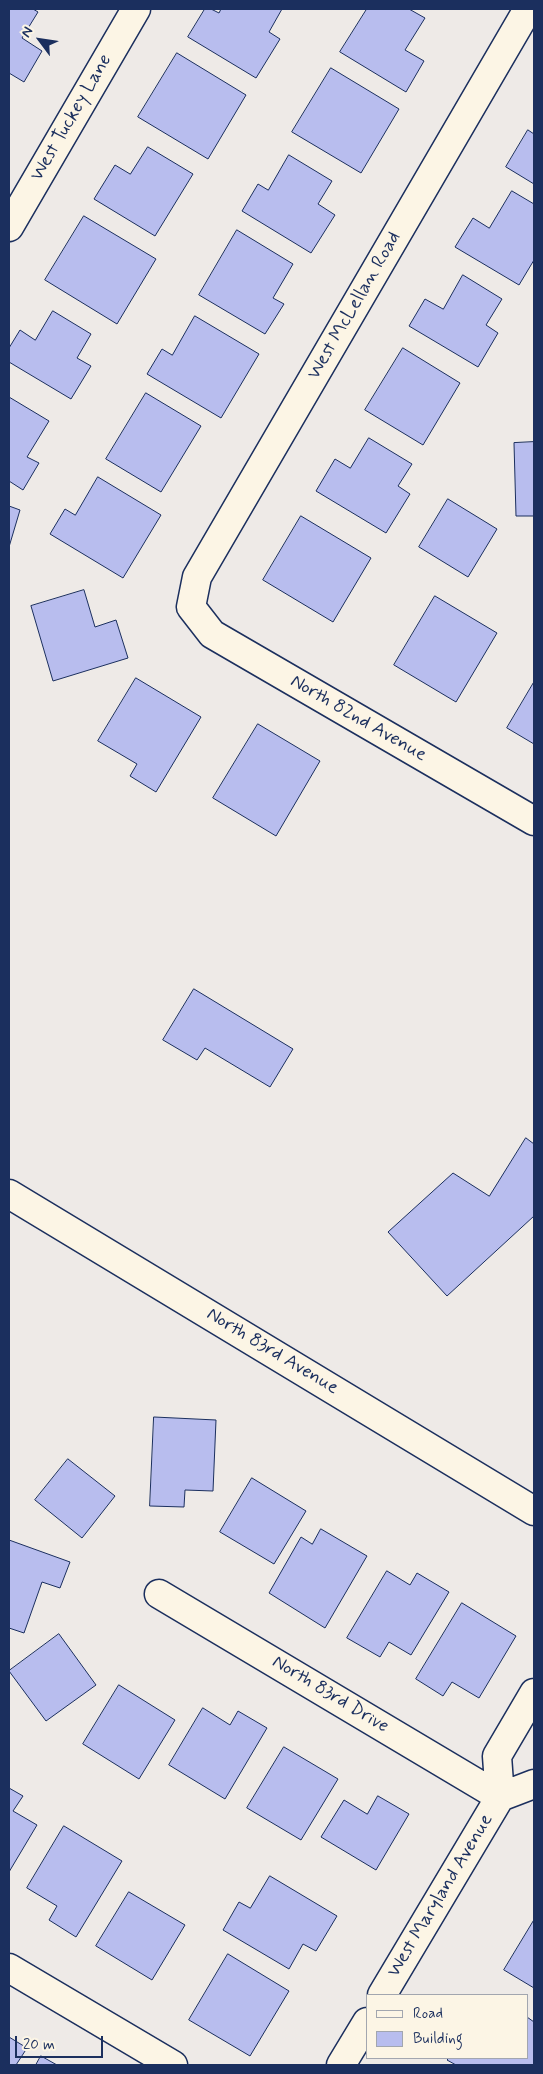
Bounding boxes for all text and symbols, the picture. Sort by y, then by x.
north arrow [15,15,65,65]
text: N [17,24,37,41]
street label: West Tuckey Lane [27,51,117,185]
street label: West McLellan Road [303,228,407,384]
street label: North 82nd Avenue [286,671,430,767]
street label: North 83rd Avenue [202,1304,342,1400]
street label: North 83rd Drive [268,1651,392,1739]
street label: West Maryland Avenue [383,1810,499,1982]
legend [366,1994,528,2059]
text: Road [413,2004,443,2024]
scale bar [18,2026,105,2058]
text: Building [413,2029,463,2049]
text: 20 m [23,2035,55,2055]

